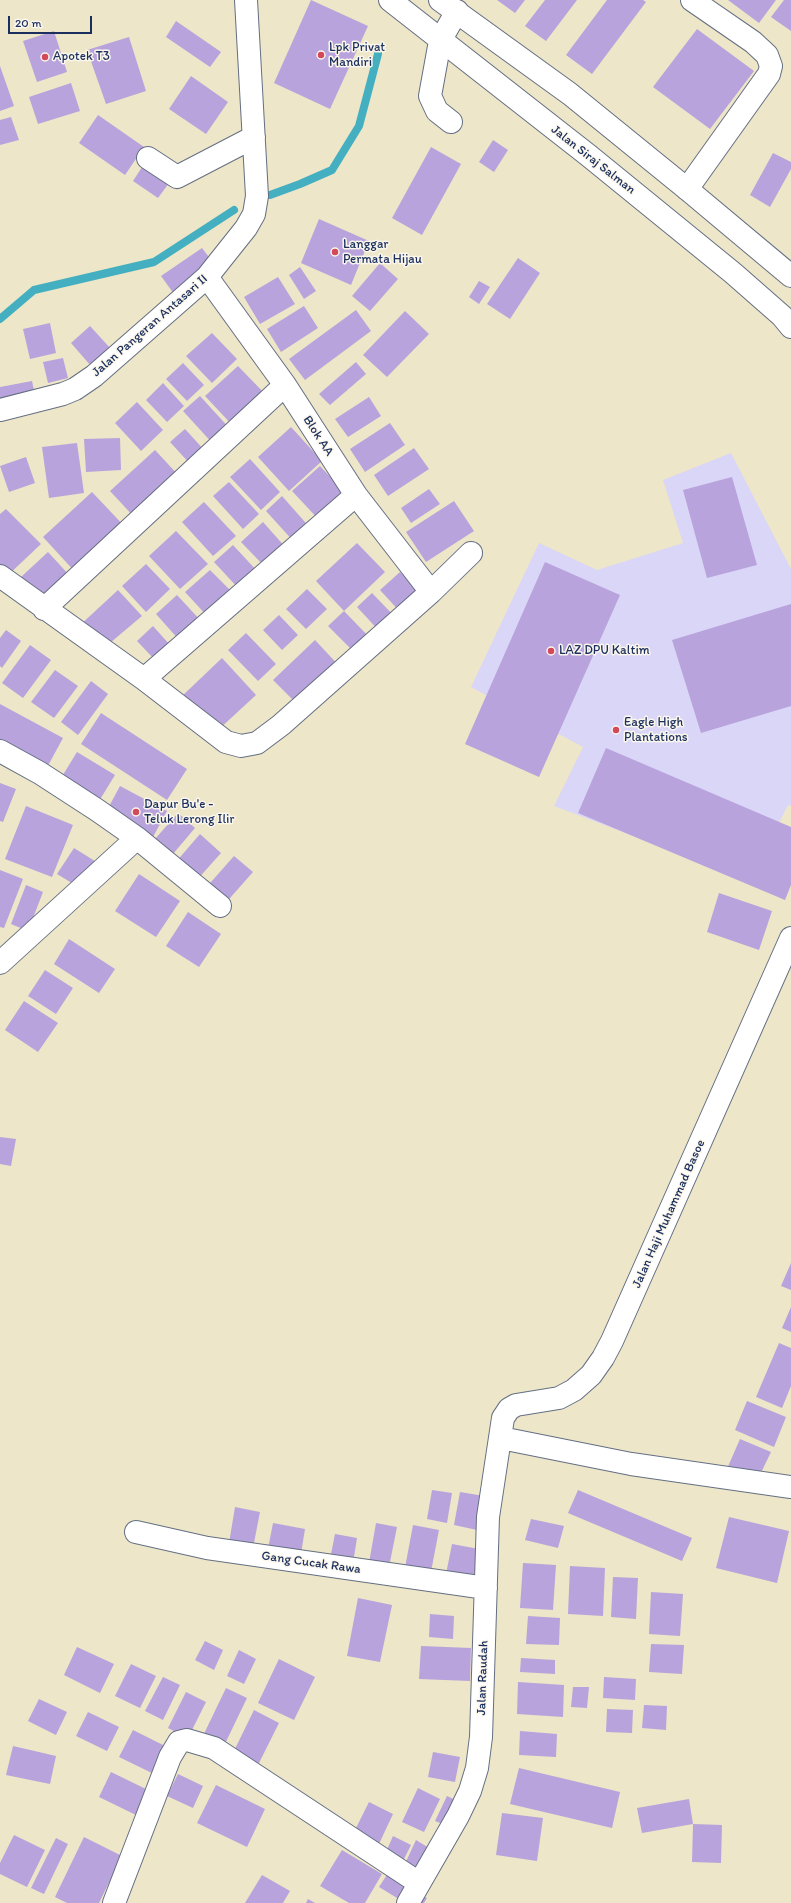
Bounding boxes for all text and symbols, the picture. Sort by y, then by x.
scale bar [10,8,94,34]
text: 20 m [15,16,42,30]
place label: Lpk Privat Mandiri [329,40,385,71]
place label: Apotek T3 [53,49,110,65]
marker: Lpk Privat Mandiri [316,50,326,60]
marker: Apotek T3 [40,52,50,62]
street label: Jalan Siraj Salman [548,122,638,198]
place label: Langgar Permata Hijau [343,237,422,268]
marker: Langgar Permata Hijau [330,247,340,257]
street label: Jalan Pangeran Antasari II [89,272,211,380]
street label: Blok AA [299,413,337,459]
place label: LAZ DPU Kaltim [559,643,650,659]
marker: LAZ DPU Kaltim [546,646,556,656]
place label: Eagle High Plantations [624,715,688,746]
marker: Eagle High Plantations [611,725,621,735]
place label: Dapur Bu'e - Teluk Lerong Ilir [144,797,234,828]
marker: Dapur Bu'e - Teluk Lerong Ilir [131,807,141,817]
street label: Jalan Haji Muhammad Basoe [629,1137,709,1291]
street label: Gang Cucak Rawa [260,1548,362,1578]
street label: Jalan Raudah [474,1640,492,1716]

